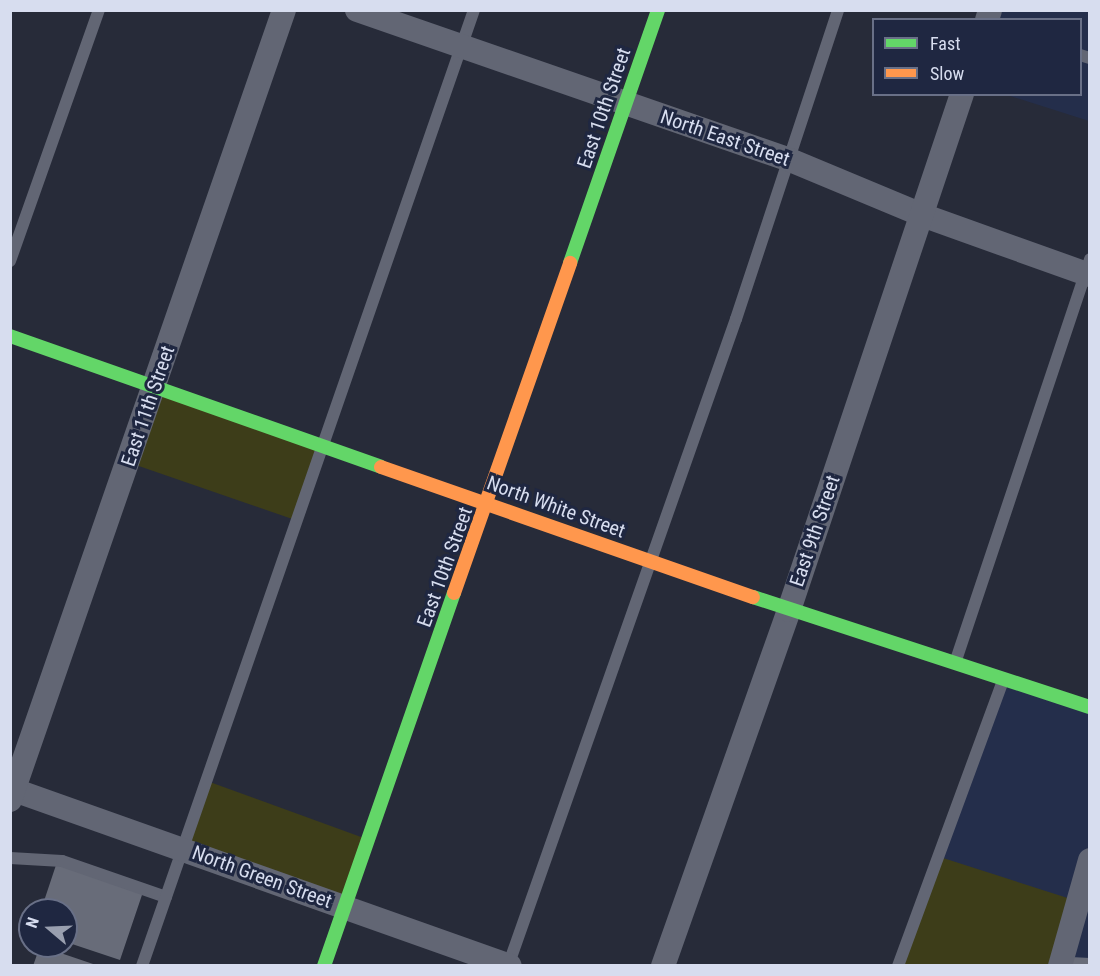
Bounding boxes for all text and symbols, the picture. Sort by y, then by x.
legend [872,18,1082,96]
text: Fast [930,33,961,54]
street label: East 10th Street [572,45,636,171]
text: Slow [930,63,964,84]
street label: North East Street [657,105,793,171]
street label: East 11th Street [116,343,180,469]
street label: North White Street [484,471,628,543]
street label: East 9th Street [785,472,845,590]
street label: East 10th Street [412,504,478,630]
street label: North Green Street [189,841,335,913]
north arrow [18,898,78,958]
text: N [22,915,43,930]

